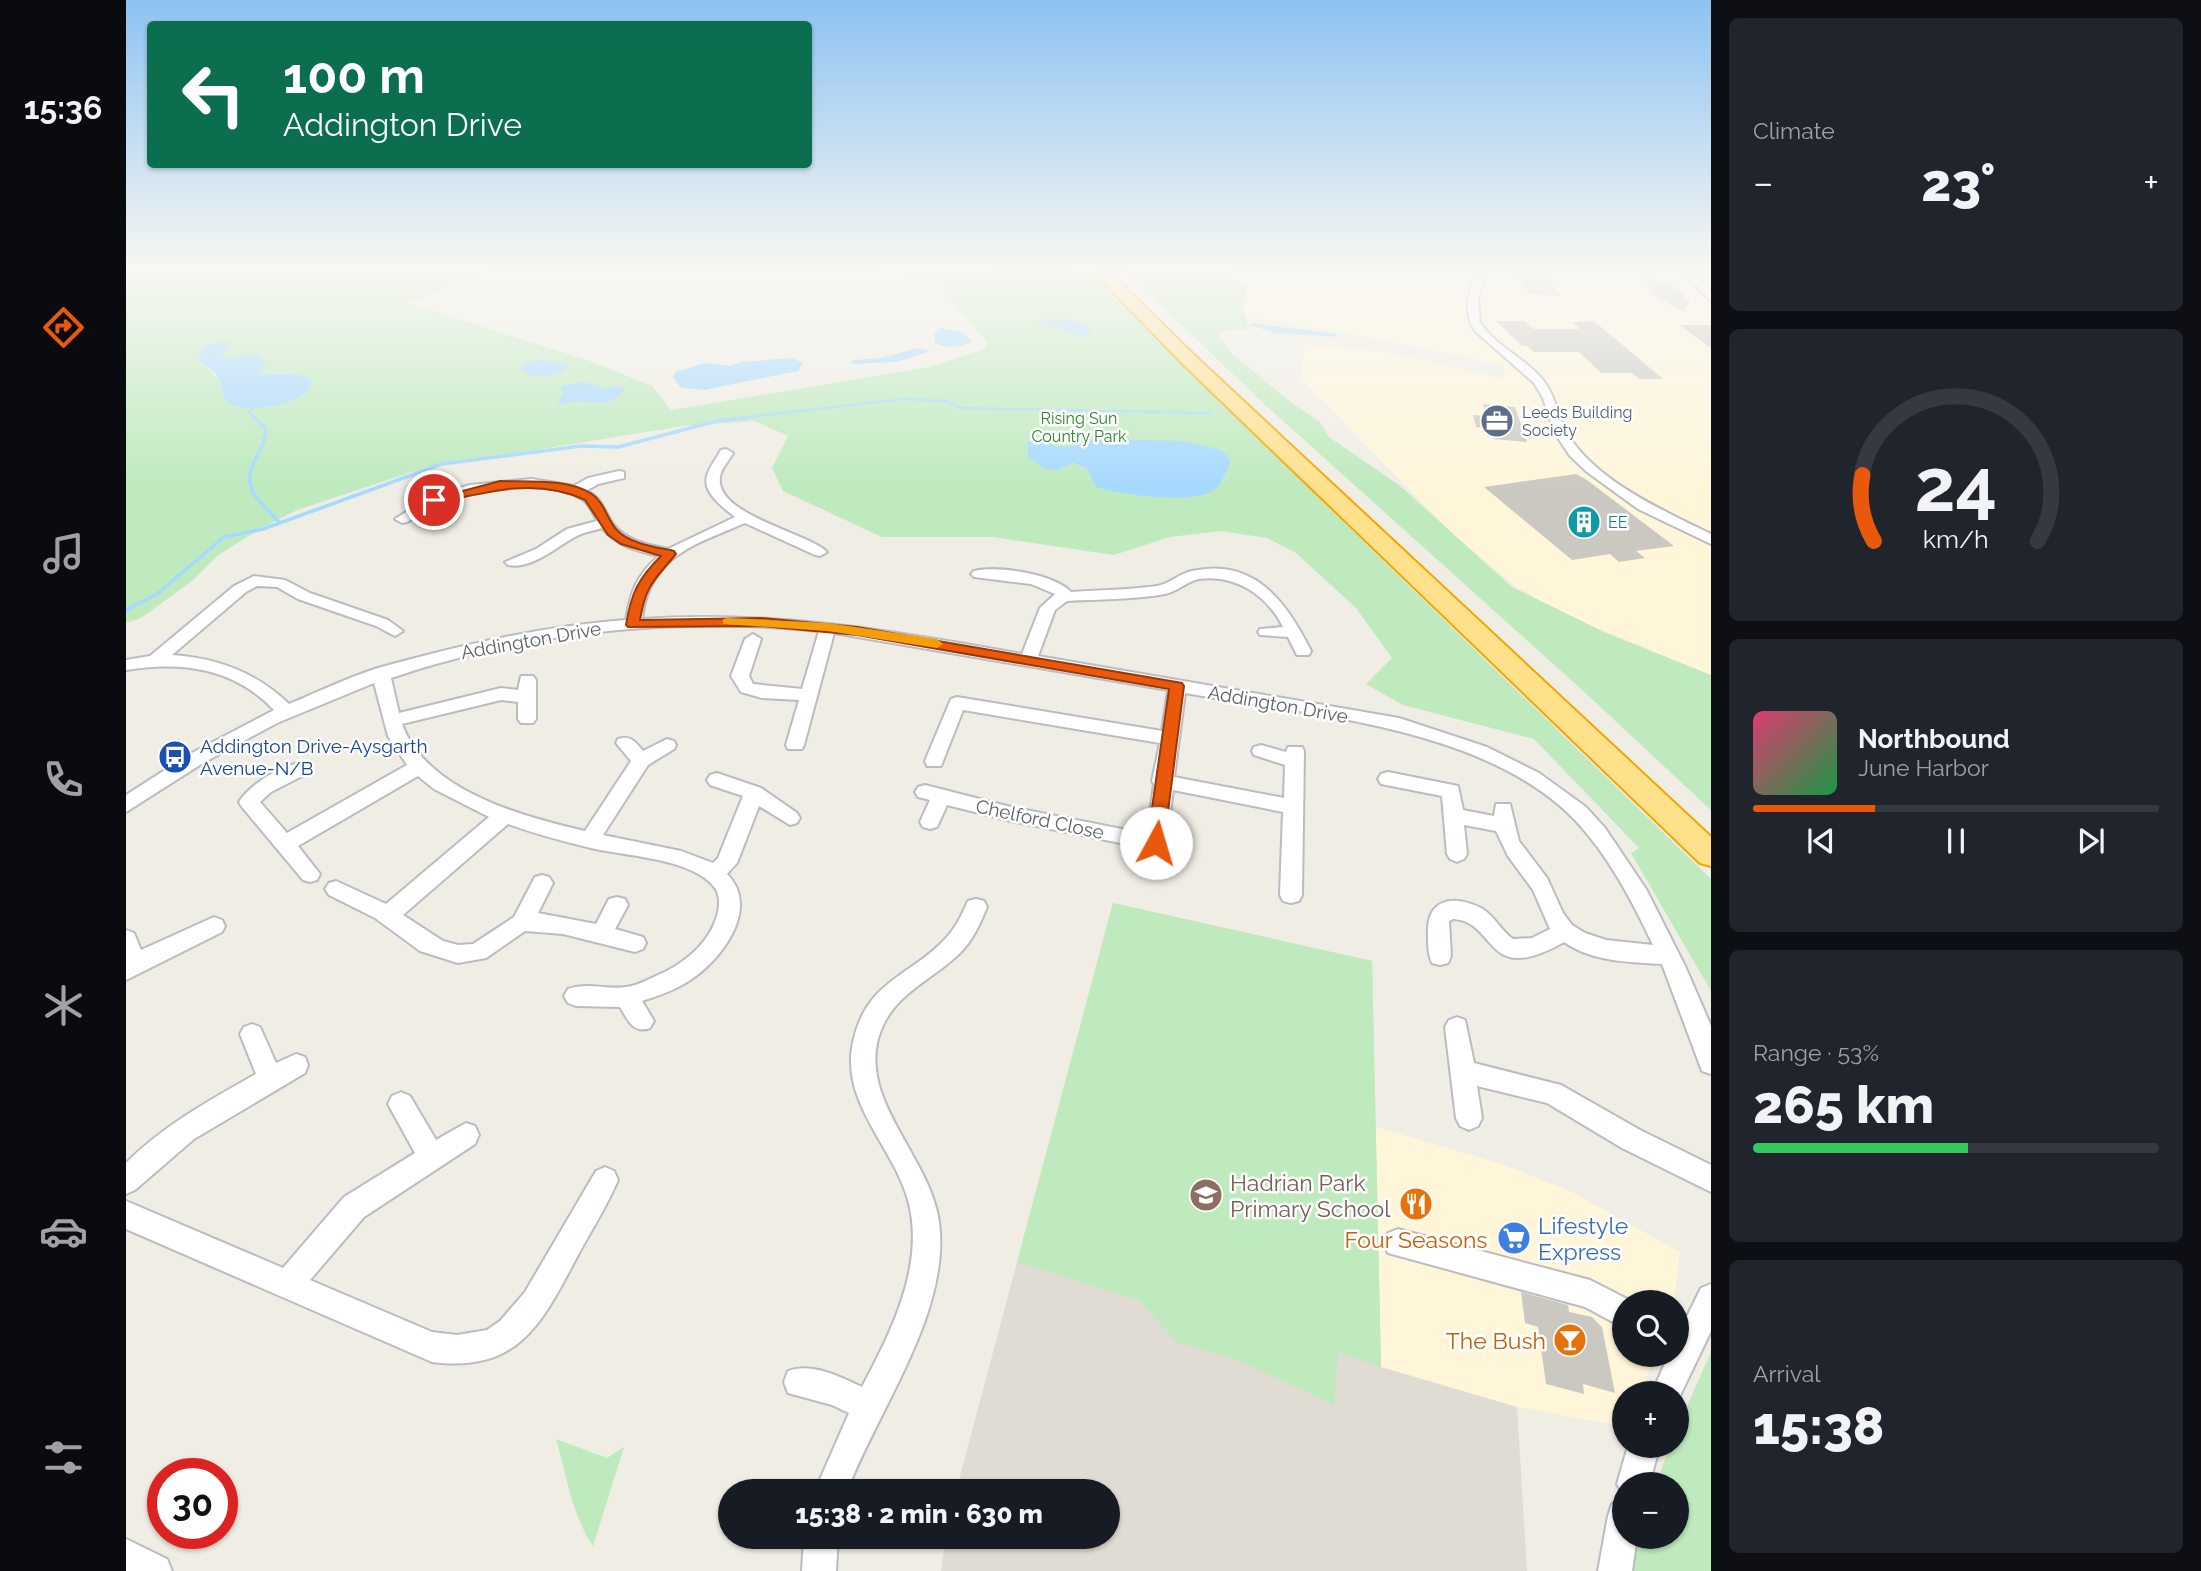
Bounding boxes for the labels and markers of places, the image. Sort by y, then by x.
office icon: Leeds Building Society [1478,402,1516,440]
place label: Leeds Building Society [1522,403,1632,440]
pin [404,470,464,530]
building icon: EE [1565,503,1603,541]
place label: EE [1608,513,1628,532]
place label: Addington Drive-Aysgarth Avenue-N/B [200,735,427,779]
bus stop icon: Addington Drive-Aysgarth Avenue-N/B [156,738,194,776]
place label: Hadrian Park Primary School [1230,1169,1391,1222]
school or university icon: Hadrian Park Primary School [1187,1176,1225,1214]
restaurant icon: Four Seasons [1397,1185,1435,1223]
place label: Lifestyle Express [1538,1212,1628,1265]
supermarket icon: Lifestyle Express [1495,1219,1533,1257]
place label: Four Seasons [1345,1226,1487,1253]
bar icon: The Bush [1551,1321,1589,1359]
place label: The Bush [1446,1327,1546,1354]

